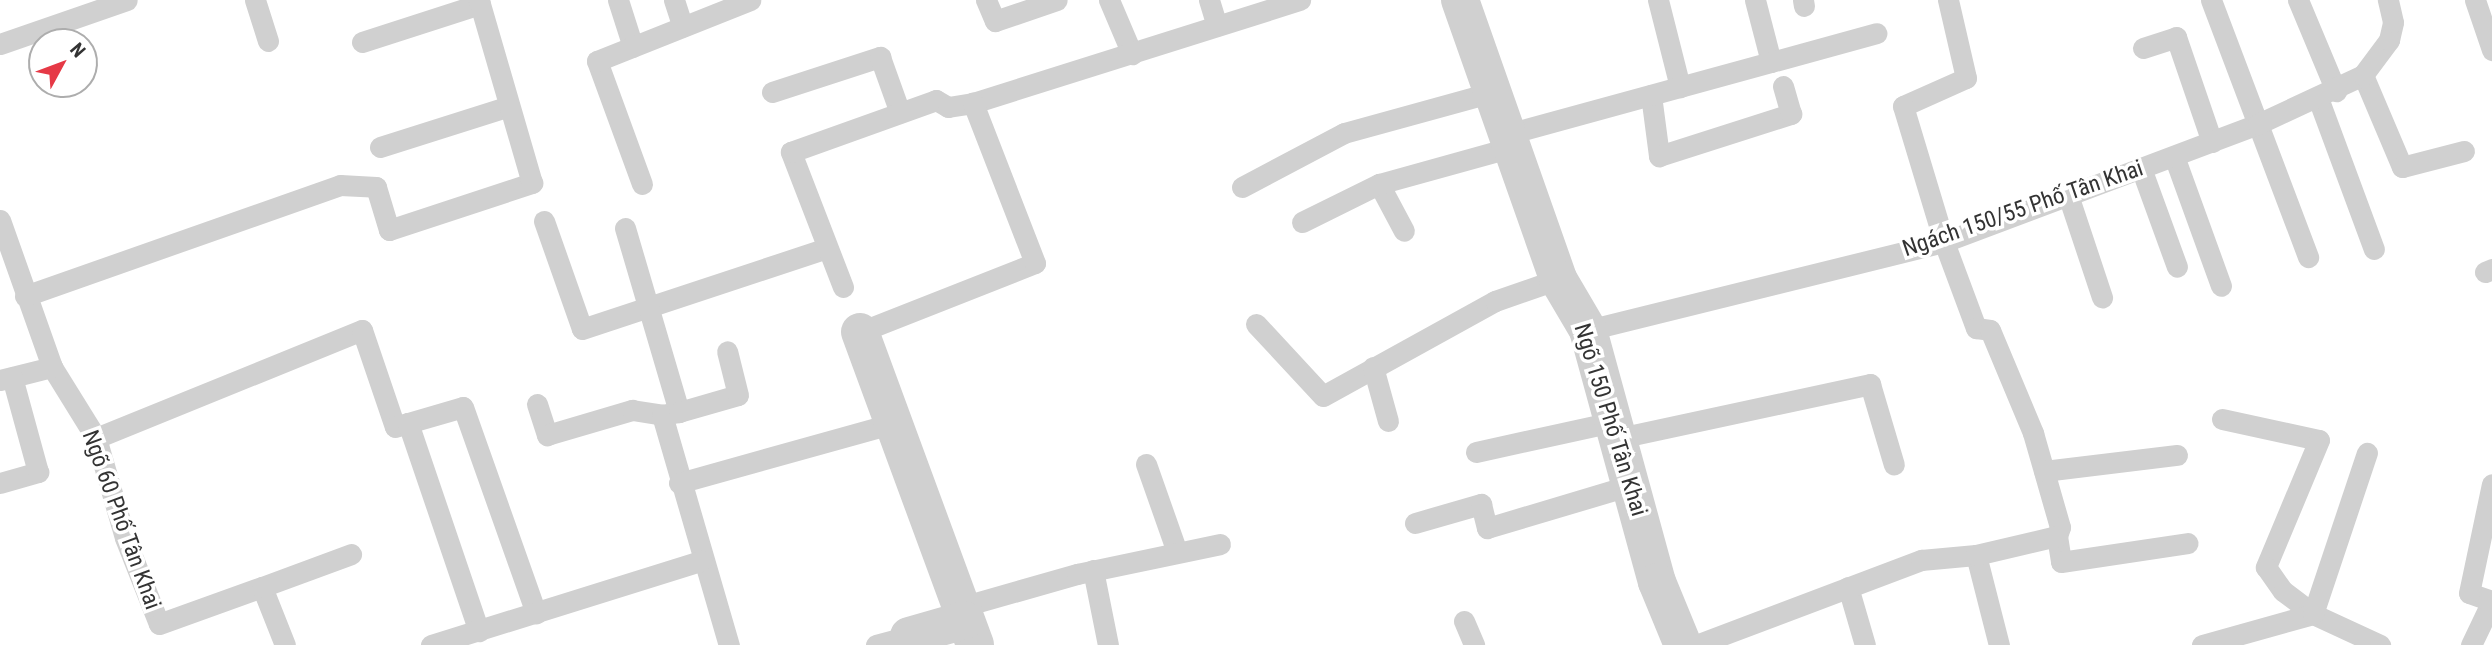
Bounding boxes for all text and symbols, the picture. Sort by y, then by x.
north arrow [28,28,98,98]
text: N [65,38,90,62]
street label: Ngách 150/55 Phố Tân Khai [1899,155,2147,263]
street label: Ngõ 150 Phố Tân Khai [1567,320,1653,520]
street label: Ngõ 60 Phố Tân Khai [76,426,166,614]

